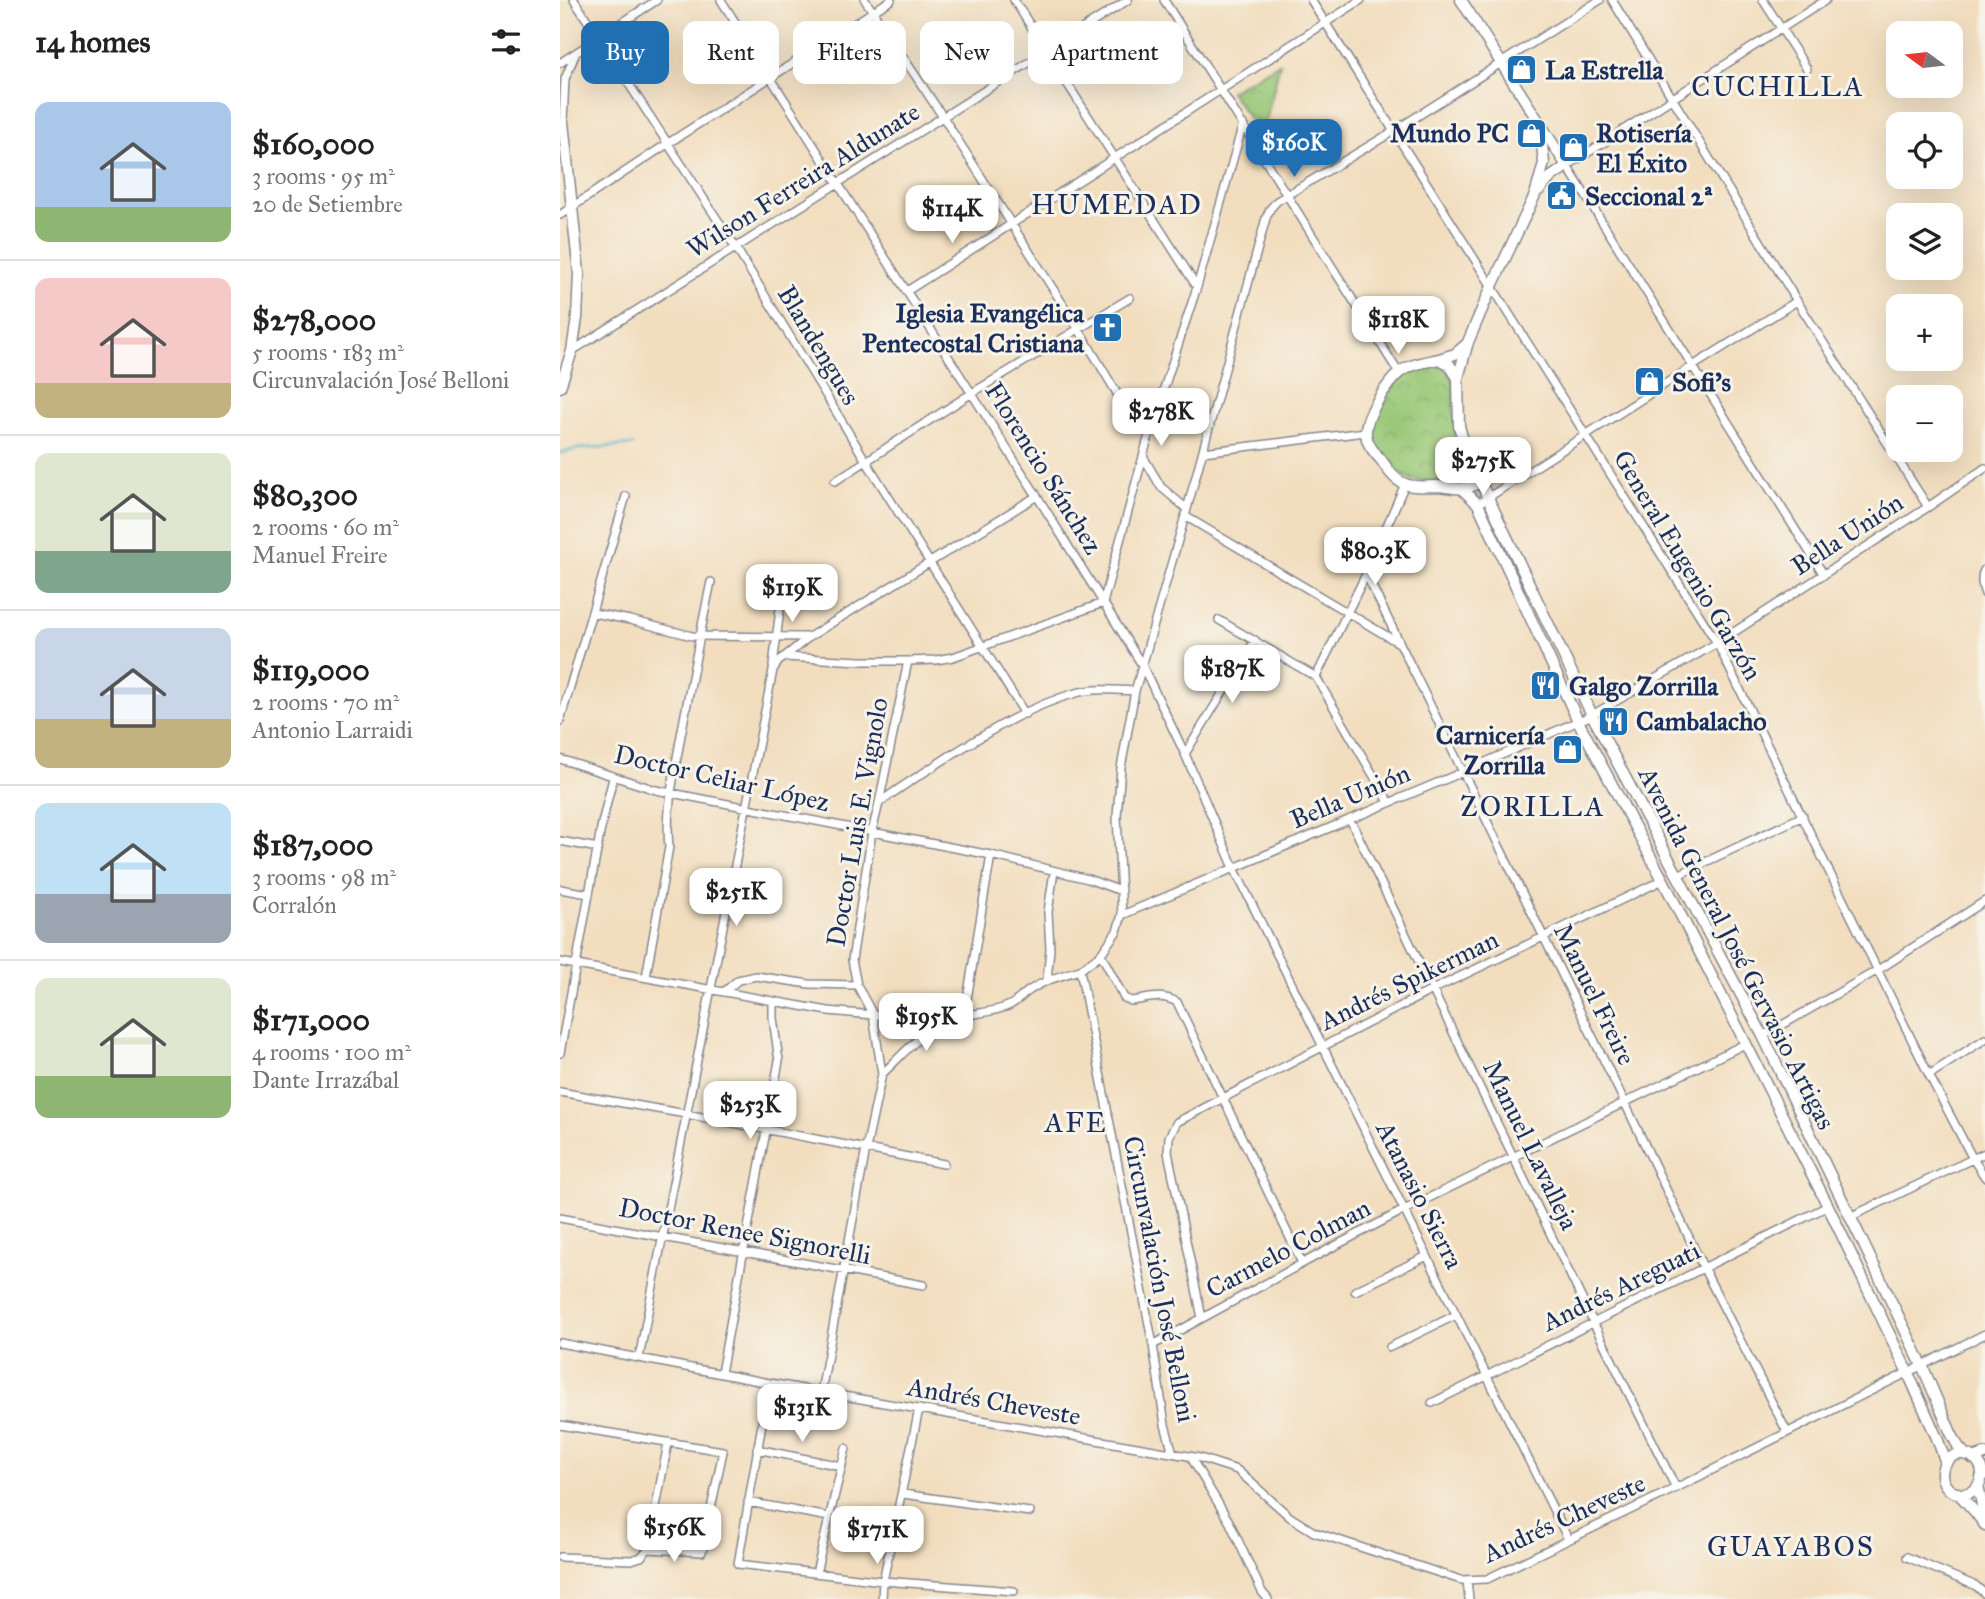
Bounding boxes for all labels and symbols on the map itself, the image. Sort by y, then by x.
north arrow [1886,21,1964,98]
shop icon: La Estrella [1505,53,1539,87]
place label: La Estrella [1545,54,1665,86]
district label: CUCHILLA [1691,69,1865,104]
street label: Wilson Ferreira Aldunate [681,95,926,265]
shop icon: Mundo PC [1515,116,1549,150]
place label: Mundo PC [1390,117,1509,149]
place label: Rotisería El Éxito [1596,117,1693,179]
pin: $160K [1245,120,1343,179]
shop icon: Rotisería El Éxito [1556,131,1590,165]
public building icon: Seccional 2ª [1545,179,1579,213]
place label: Seccional 2ª [1585,180,1714,212]
pin: $114K [903,186,1001,245]
district label: HUMEDAD [1031,187,1203,222]
street label: Blandengues [771,279,867,411]
pin: $118K [1349,296,1447,356]
place label: Iglesia Evangélica Pentecostal Cristiana [862,297,1085,359]
church icon: Iglesia Evangélica Pentecostal Cristiana [1090,311,1124,345]
shop icon: Sofi's [1632,365,1666,399]
place label: Sofi's [1672,366,1732,398]
street label: Florencio Sánchez [978,376,1110,560]
pin: $278K [1112,388,1210,448]
pin: $275K [1434,438,1532,497]
street label: General Eugenio Garzón [1607,444,1769,686]
street label: Bella Unión [1785,486,1909,582]
pin: $80.3K [1318,528,1432,587]
pin: $119K [743,564,841,624]
pin: $187K [1183,646,1281,705]
restaurant icon: Galgo Zorrilla [1529,669,1563,703]
place label: Galgo Zorrilla [1569,670,1719,703]
street label: Doctor Luis E. Vignolo [819,695,895,949]
restaurant icon: Cambalacho [1596,704,1630,738]
place label: Cambalacho [1636,705,1767,737]
place label: Carnicería Zorrilla [1436,719,1546,781]
shop icon: Carnicería Zorrilla [1551,733,1585,767]
street label: Doctor Celiar López [611,738,833,818]
street label: Bella Unión [1285,756,1415,836]
street label: Avenida General José Gervasio Artigas [1631,761,1843,1135]
district label: ZORILLA [1460,789,1606,824]
pin: $251K [687,869,785,928]
street label: Manuel Freire [1547,918,1643,1070]
street label: Andrés Spikerman [1314,923,1503,1037]
pin: $195K [877,993,975,1053]
street label: Manuel Lavalleja [1476,1055,1586,1235]
pin: $253K [701,1082,799,1141]
district label: AFE [1043,1105,1108,1140]
street label: Atanasio Sierra [1369,1115,1471,1274]
street label: Circunvalación José Belloni [1117,1133,1203,1425]
street label: Doctor Renee Signorelli [616,1191,874,1271]
street label: Carmelo Colman [1200,1191,1376,1305]
street label: Andrés Areguati [1536,1234,1705,1338]
street label: Andrés Cheveste [904,1370,1083,1432]
pin: $131K [753,1384,851,1444]
street label: Andrés Cheveste [1477,1466,1650,1570]
pin: $156K [625,1504,723,1564]
pin: $171K [828,1506,926,1566]
district label: GUAYABOS [1707,1529,1875,1564]

